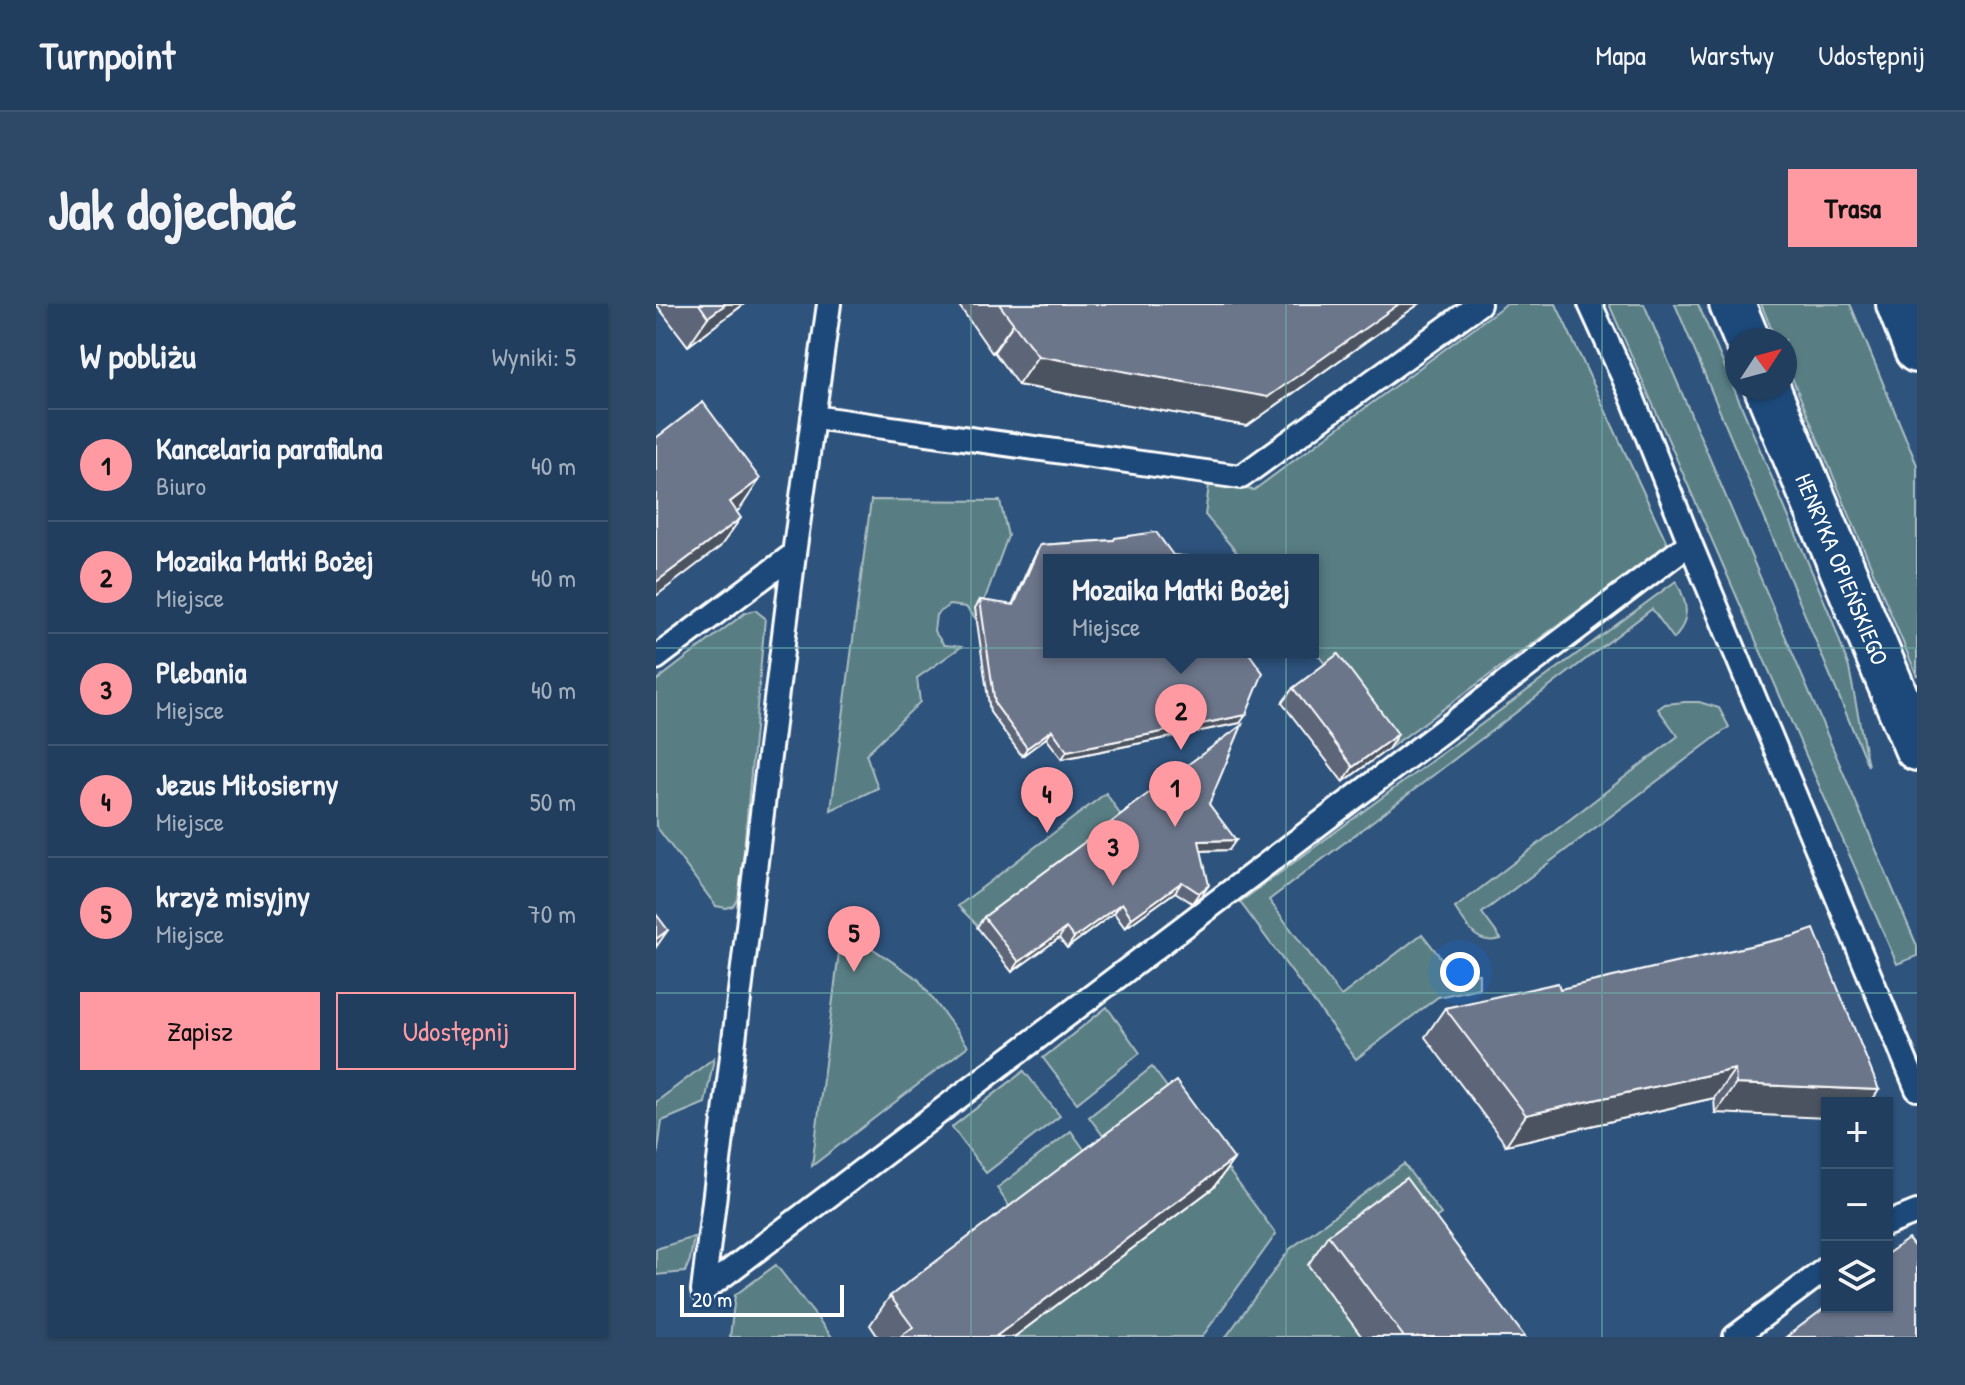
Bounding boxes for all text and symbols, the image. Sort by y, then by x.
text: Turnpoint [40,29,175,81]
text: Mapa [1596,36,1646,74]
text: Warstwy [1690,36,1774,74]
text: Udostępnij [1818,36,1925,74]
button: Trasa [1788,169,1917,247]
text: Jak dojechać [48,171,296,246]
north arrow [1725,328,1797,400]
text: W pobliżu [80,333,196,379]
text: Wyniki: 5 [492,339,576,374]
text: Kancelaria parafialna [156,428,382,468]
text: 1 [101,448,111,483]
text: 40 m [531,448,576,483]
text: Biuro [156,468,206,503]
street label: HENRYKA OPIEŃSKIEGO [1788,468,1897,670]
text: Mozaika Matki Bożej [156,540,374,580]
popup [1043,554,1319,658]
text: 2 [100,560,112,595]
text: 40 m [531,560,576,595]
text: Mozaika Matki Bożej [1072,569,1290,609]
text: Miejsce [156,580,224,615]
text: Miejsce [1072,609,1140,644]
text: Plebania [156,652,247,692]
text: 3 [100,672,112,707]
text: 40 m [531,672,576,707]
pin: 2 [1155,684,1207,750]
text: Miejsce [156,692,224,727]
pin: 1 [1149,761,1201,827]
text: Jezus Miłosierny [156,764,338,804]
pin: 4 [1021,767,1073,833]
text: 4 [101,784,111,819]
text: 50 m [530,784,576,819]
text: Miejsce [156,804,224,839]
pin: 3 [1087,820,1139,886]
text: krzyż misyjny [156,876,310,916]
text: 5 [101,896,112,931]
text: 70 m [528,896,576,931]
pin: 5 [828,906,880,972]
text: Miejsce [156,916,224,951]
your location [1440,952,1480,992]
button: Zapisz [80,992,320,1070]
button: Udostępnij [336,992,576,1070]
map controls [1821,1097,1893,1313]
button: + [1821,1097,1893,1169]
button: − [1821,1169,1893,1241]
button: layers [1821,1241,1893,1313]
scale bar [680,1281,844,1317]
text: 20 m [692,1284,732,1314]

